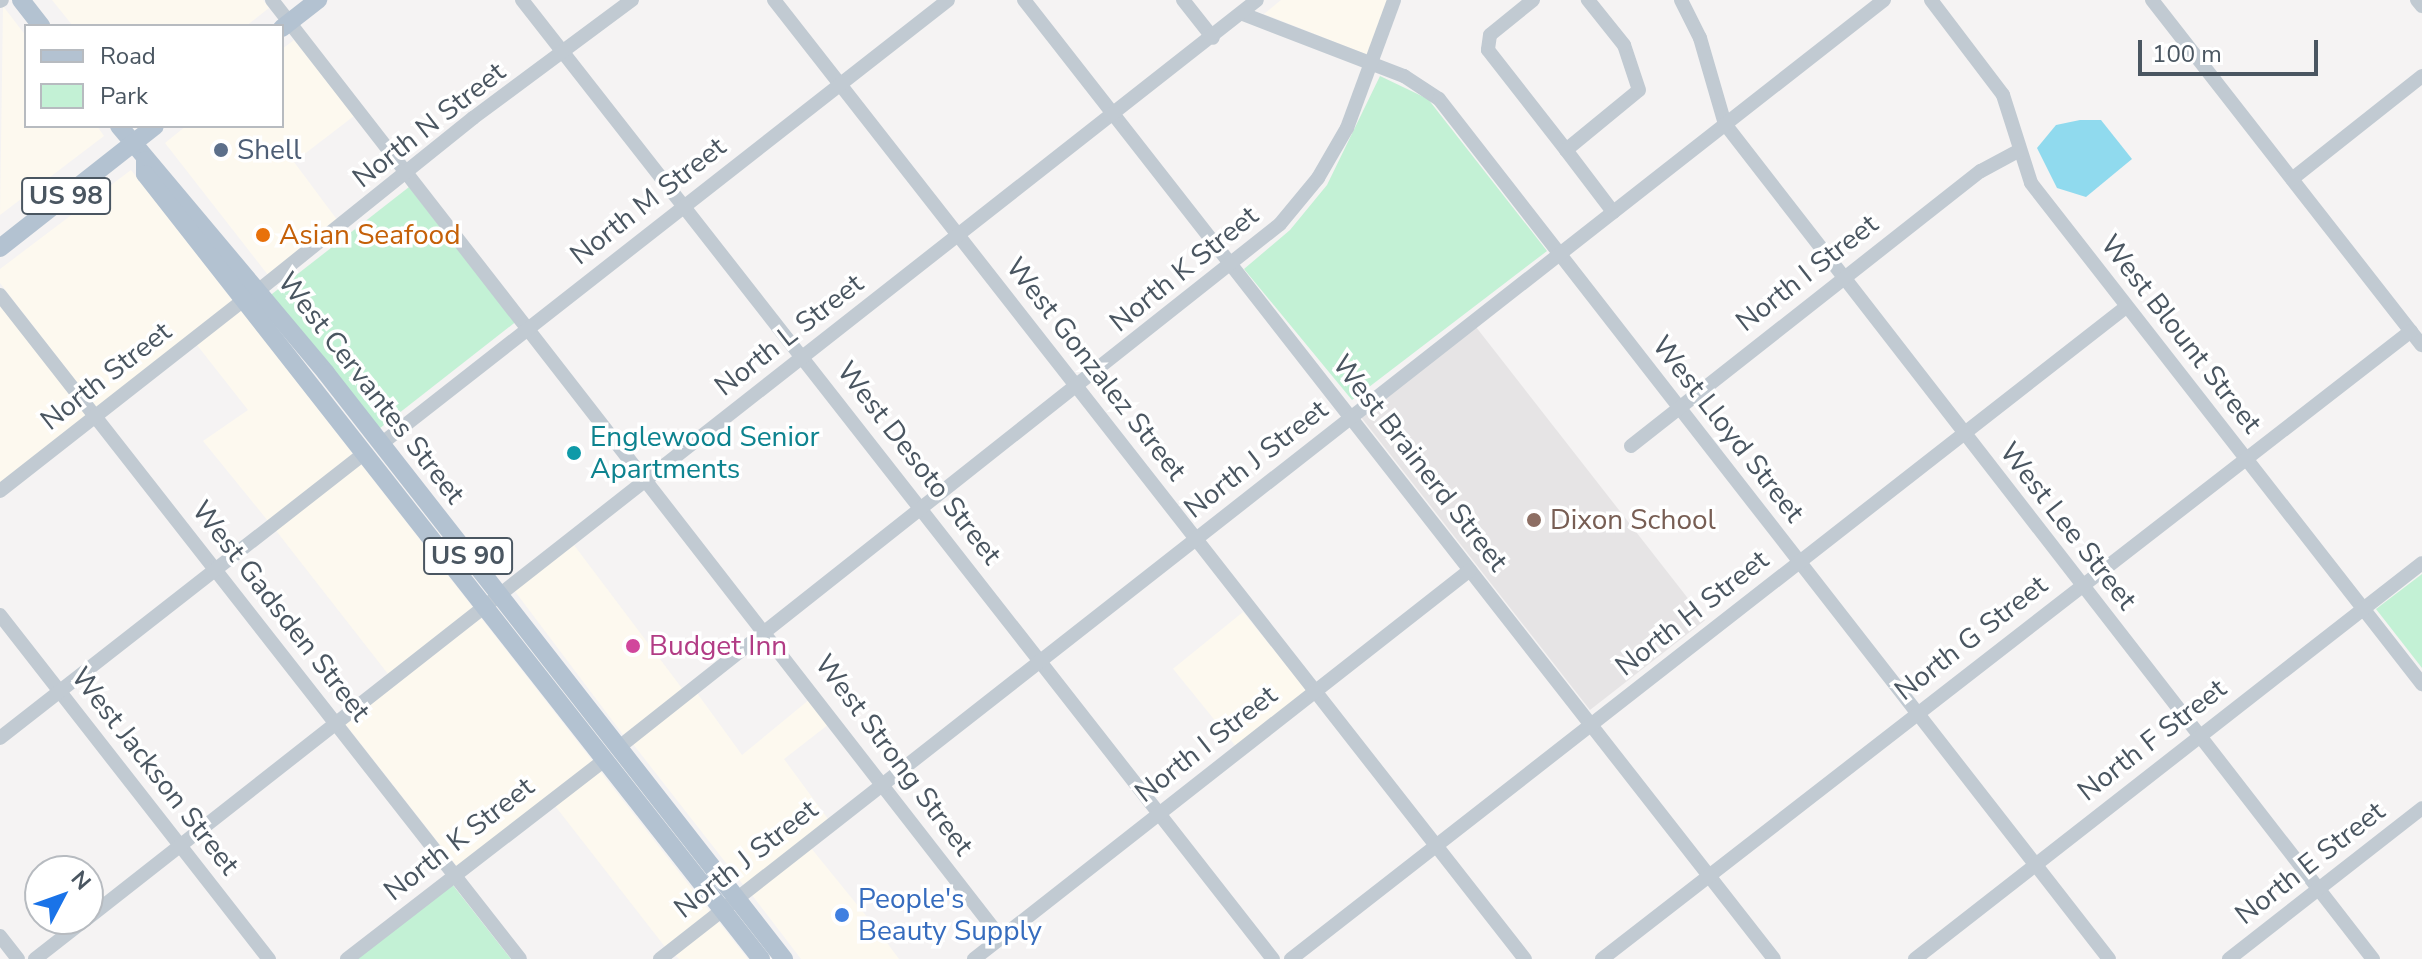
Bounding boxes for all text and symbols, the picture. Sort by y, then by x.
legend [24,24,284,128]
scale bar [2142,24,2322,74]
text: 100 m [2152,38,2222,70]
text: Road [100,40,156,72]
street label: North N Street [346,55,512,195]
text: Park [100,80,148,112]
street label: North M Street [564,130,732,272]
place label: Shell [237,133,302,167]
marker: Shell [212,141,230,159]
road number: US 98 [20,174,112,218]
street label: North K Street [1103,199,1265,339]
street label: North I Street [1729,207,1885,339]
place label: Asian Seafood [279,218,460,252]
marker: Asian Seafood [254,226,272,244]
street label: West Blount Street [2093,228,2269,440]
street label: West Gonzalez Street [999,251,1193,487]
street label: West Cervantes Street [270,266,472,510]
street label: North L Street [708,267,870,403]
street label: North Street [34,315,178,437]
street label: West Lloyd Street [1645,329,1811,529]
street label: West Brainerd Street [1325,348,1515,578]
street label: West Desoto Street [829,355,1009,571]
street label: North J Street [1178,393,1334,525]
place label: Englewood Senior Apartments [590,420,820,486]
street label: West Lee Street [1992,436,2144,616]
marker: Englewood Senior Apartments [565,444,583,462]
street label: West Gadsden Street [185,494,377,728]
place label: Dixon School [1550,503,1716,537]
marker: Dixon School [1525,511,1543,529]
road number: US 90 [422,534,514,578]
street label: North H Street [1609,543,1775,683]
street label: North G Street [1888,568,2054,708]
place label: Budget Inn [649,629,787,663]
marker: Budget Inn [624,637,642,655]
street label: West Strong Street [808,648,980,862]
street label: West Jackson Street [64,661,246,881]
street label: North F Street [2071,672,2233,808]
street label: North I Street [1128,678,1284,810]
street label: North K Street [377,770,541,908]
street label: North J Street [668,793,824,925]
street label: North E Street [2229,794,2391,932]
north arrow [24,855,104,935]
text: N [64,865,97,897]
place label: People's Beauty Supply [858,882,1042,948]
marker: People's Beauty Supply [833,906,851,924]

